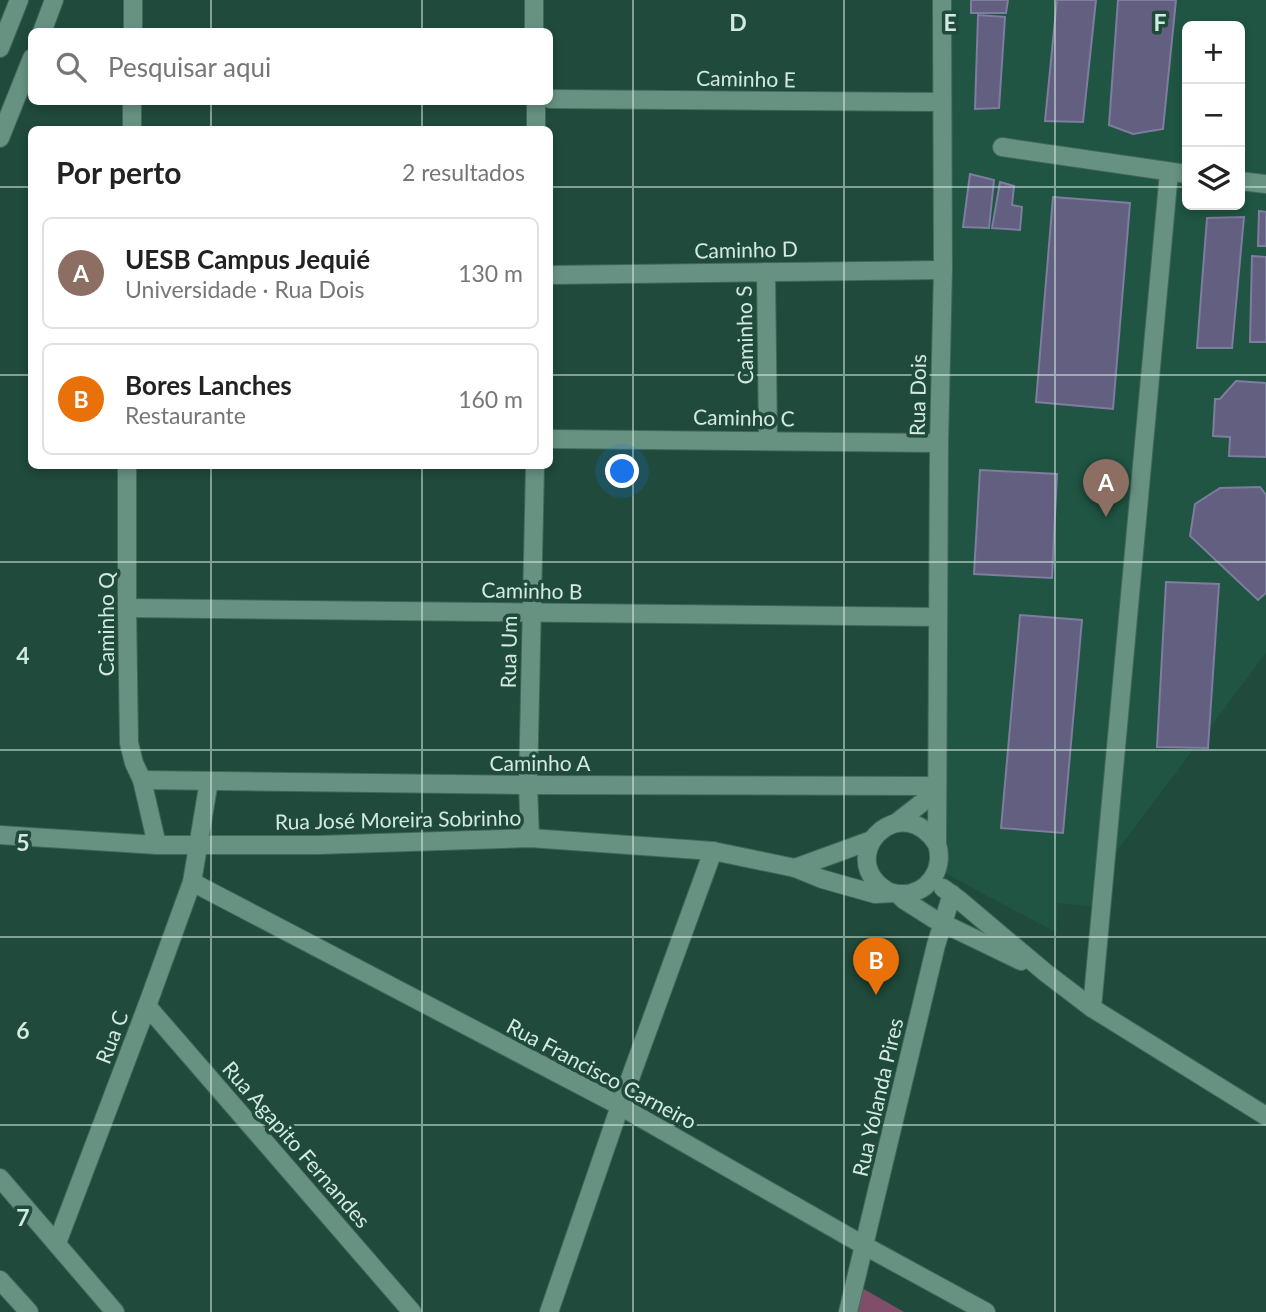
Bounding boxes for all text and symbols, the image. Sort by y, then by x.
text: D [729,8,747,36]
text: E [943,8,957,36]
text: F [1153,8,1167,36]
map controls [1182,21,1245,210]
button: + [1182,21,1245,84]
search box [28,28,553,105]
icon: search [52,48,90,86]
text: Pesquisar aqui [108,51,271,83]
street label: Caminho E [696,65,796,91]
button: − [1182,84,1245,147]
button: layers [1182,147,1245,210]
text: Por perto [56,154,181,190]
text: 2 resultados [402,158,525,186]
street label: Caminho D [694,236,798,262]
text: UESB Campus Jequié [125,243,370,275]
text: A [73,259,89,287]
text: 130 m [458,259,523,287]
text: Universidade · Rua Dois [125,275,364,303]
street label: Caminho S [731,285,757,385]
street label: Rua Dois [904,354,930,436]
text: Bores Lanches [125,369,292,401]
text: B [73,385,89,413]
text: 160 m [458,385,523,413]
text: Restaurante [125,401,246,429]
street label: Caminho C [693,404,795,430]
your location [605,454,639,488]
pin: A [1083,459,1129,517]
street label: Caminho Q [93,572,118,676]
street label: Caminho B [481,577,583,603]
street label: Rua Um [495,615,521,689]
text: 4 [16,641,30,669]
street label: Caminho A [489,750,591,775]
street label: Rua José Moreira Sobrinho [275,804,521,834]
text: 5 [16,828,30,856]
pin: B [853,937,899,995]
street label: Rua C [90,1007,132,1067]
street label: Rua Francisco Carneiro [503,1012,701,1134]
street label: Rua Yolanda Pires [847,1015,907,1179]
text: 6 [16,1016,30,1044]
street label: Rua Agapito Fernandes [218,1056,376,1232]
text: 7 [16,1203,30,1231]

